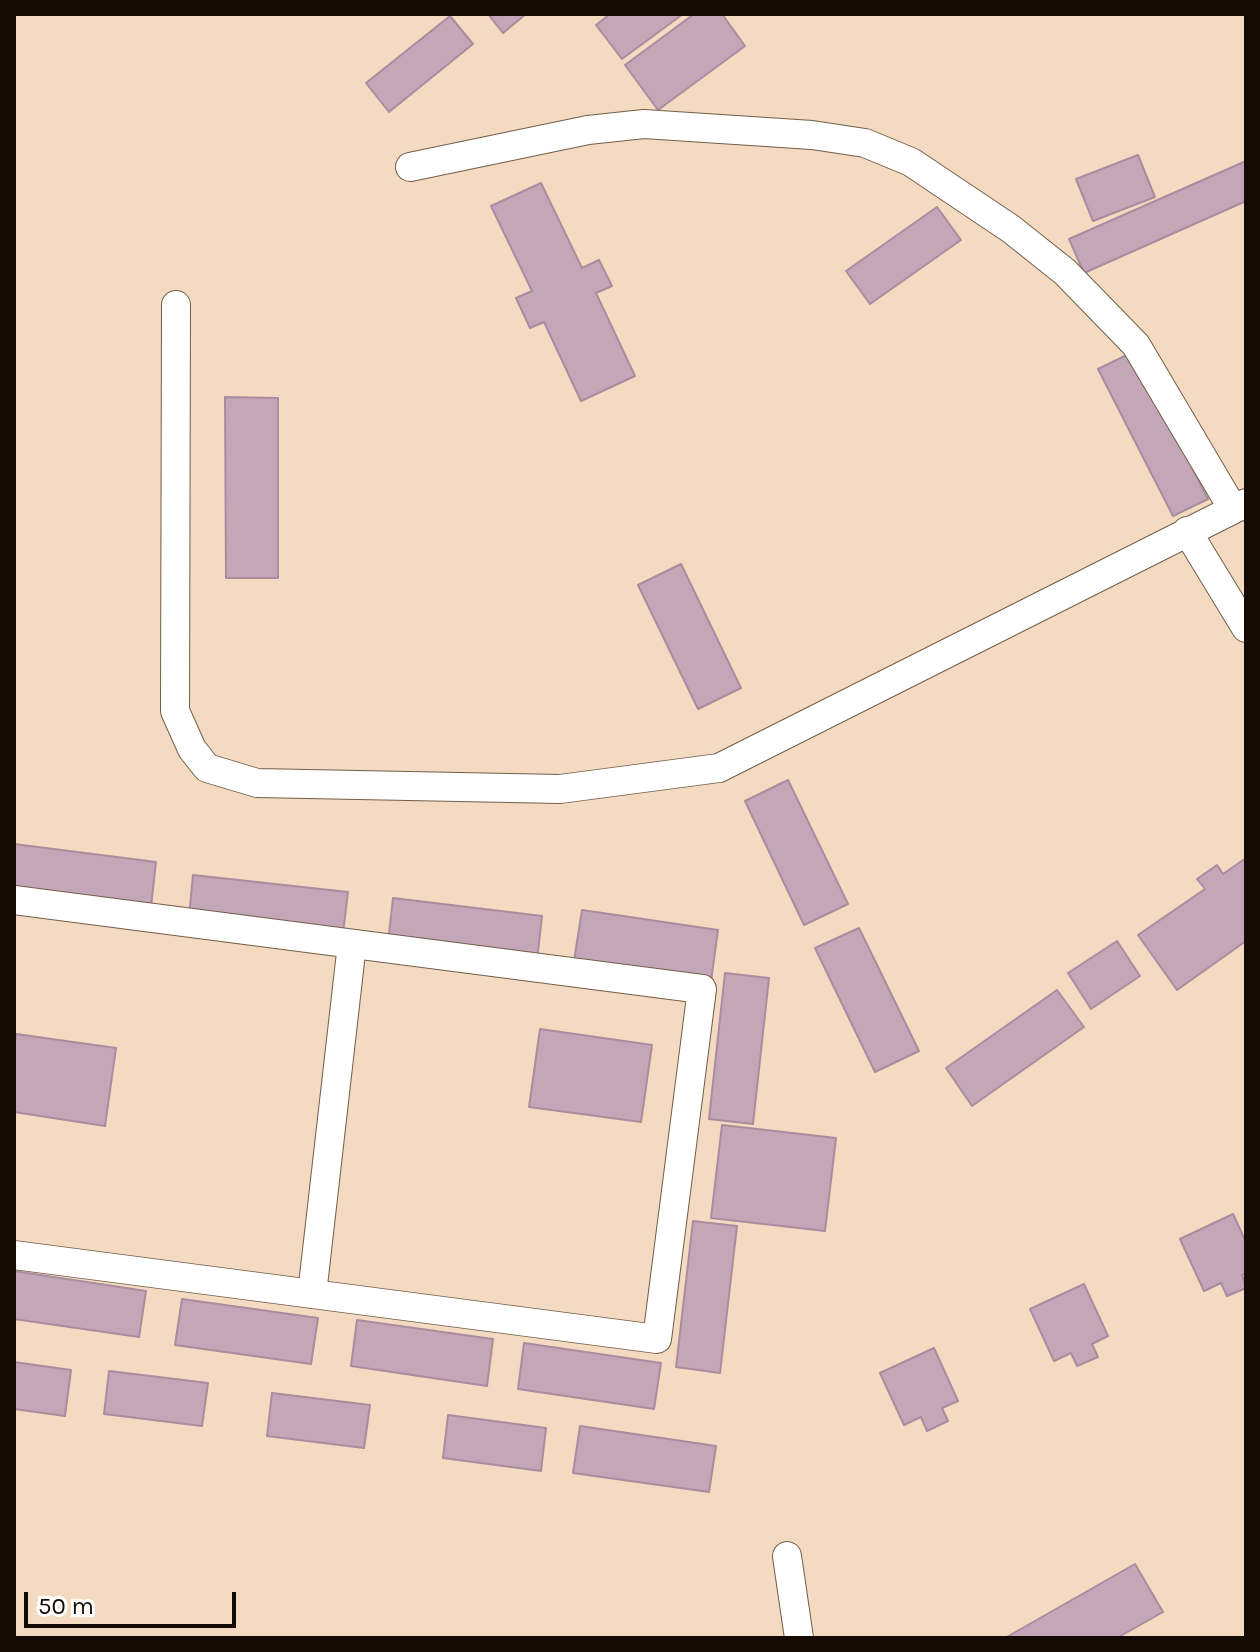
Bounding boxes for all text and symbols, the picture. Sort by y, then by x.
scale bar [28,1576,240,1626]
text: 50 m [38,1592,94,1620]

